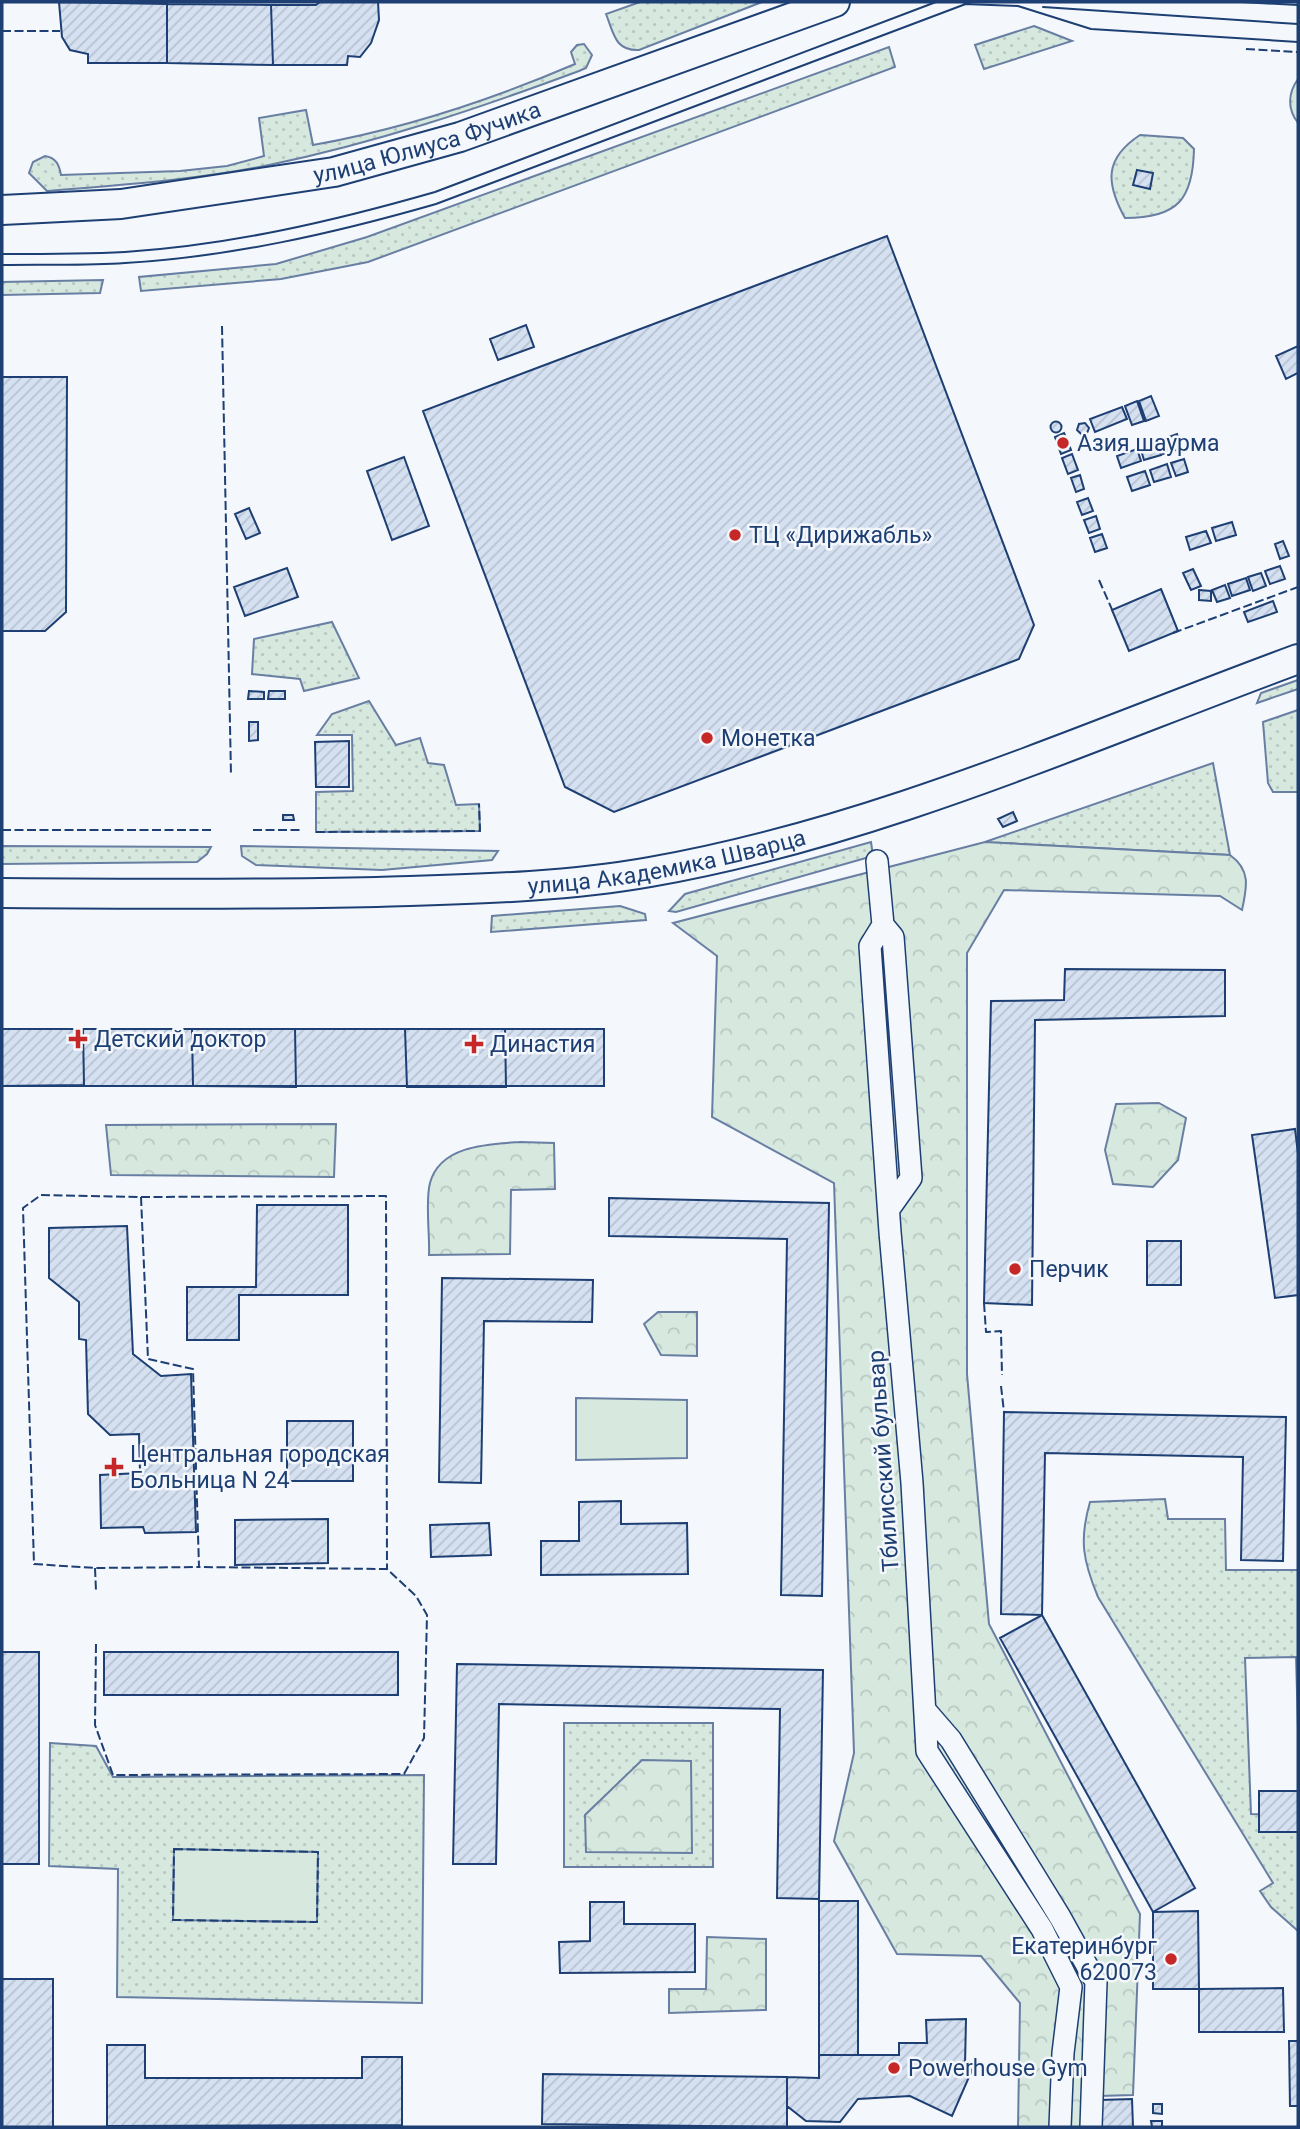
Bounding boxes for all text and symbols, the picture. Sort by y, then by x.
street label: улица Юлиуса Фучика [312,96,545,189]
place label: Азия шаурма [1077,430,1220,457]
marker: Азия шаурма [1055,435,1071,451]
place label: ТЦ «Дирижабль» [749,522,932,549]
marker: ТЦ «Дирижабль» [727,527,743,543]
place label: Монетка [721,725,816,752]
marker: Монетка [699,730,715,746]
street label: улица Академика Шварца [527,824,809,900]
place label: Детский доктор [94,1026,266,1053]
marker: Детский доктор [68,1029,88,1049]
place label: Династия [490,1031,595,1058]
marker: Династия [464,1034,484,1054]
place label: Перчик [1029,1256,1109,1283]
marker: Перчик [1007,1261,1023,1277]
street label: Тбилисский бульвар [862,1349,905,1573]
place label: Центральная городская Больница N 24 [130,1441,390,1494]
marker: Центральная городская Больница N 24 [104,1457,124,1477]
place label: Екатеринбург 620073 [1011,1933,1157,1986]
marker: Екатеринбург 620073 [1163,1951,1179,1967]
place label: Powerhouse Gym [908,2055,1088,2082]
marker: Powerhouse Gym [886,2060,902,2076]

